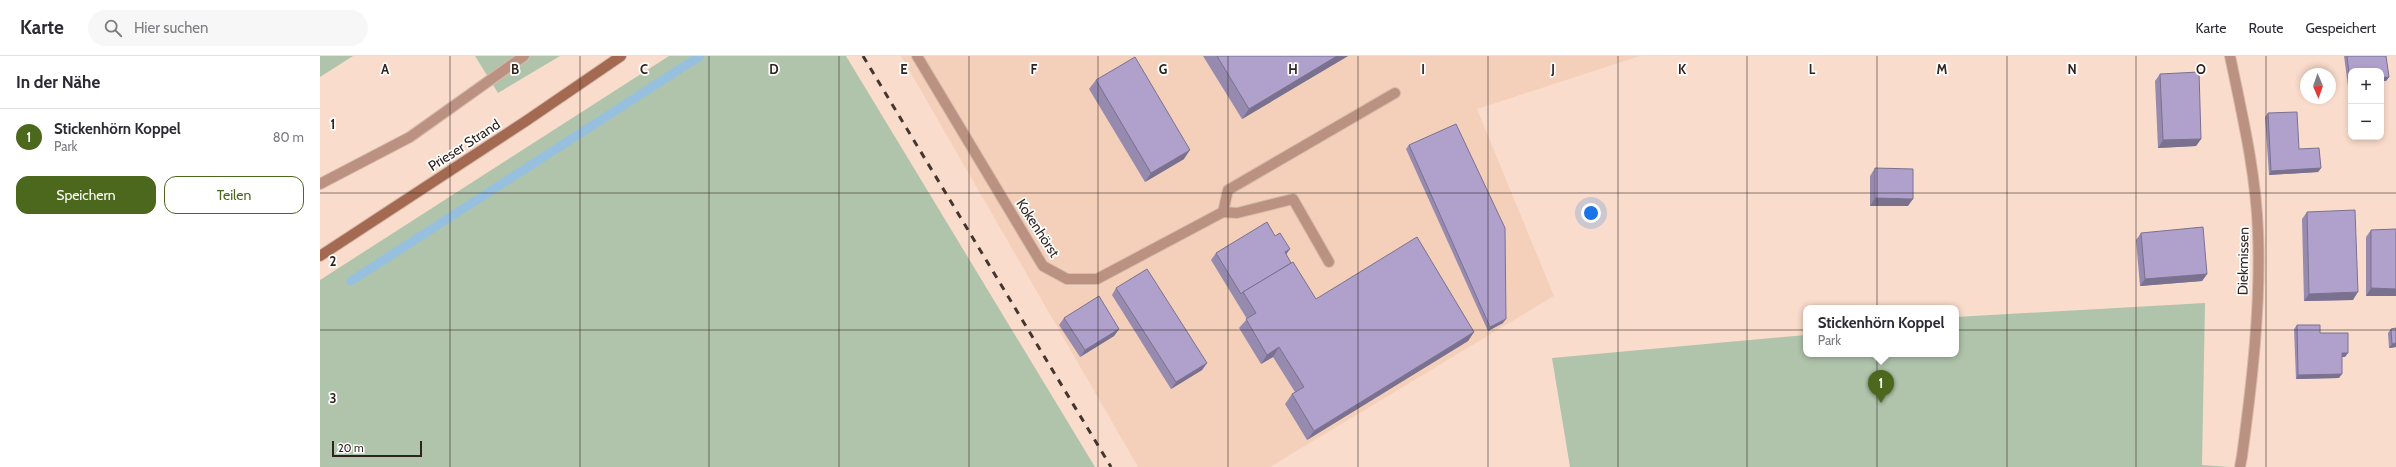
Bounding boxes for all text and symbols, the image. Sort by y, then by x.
search box [88,10,368,46]
text: Karte [20,16,64,39]
icon: search [102,17,124,39]
text: Hier suchen [134,19,208,37]
text: Karte [2196,19,2226,37]
text: Route [2248,19,2284,37]
text: Gespeichert [2306,19,2376,37]
text: A [381,61,390,77]
text: B [511,61,519,77]
text: C [640,61,648,77]
text: D [769,61,779,77]
text: E [900,61,908,77]
text: F [1031,61,1038,77]
text: G [1159,61,1168,77]
text: H [1288,61,1298,77]
text: I [1421,61,1425,77]
text: J [1550,61,1555,77]
text: K [1678,61,1687,77]
text: L [1809,61,1816,77]
text: M [1937,61,1948,77]
text: N [2067,61,2077,77]
text: O [2196,61,2206,77]
north arrow [2300,68,2336,104]
map controls [2348,68,2384,140]
button: + [2348,68,2384,104]
text: In der Nähe [16,72,100,92]
button: − [2348,104,2384,140]
street label: Prieser Strand [425,115,503,175]
text: 1 [331,116,335,132]
text: Stickenhörn Koppel [54,120,181,138]
text: 1 [27,129,31,145]
text: 80 m [273,129,304,145]
text: Park [54,138,77,154]
button: Speichern [16,176,156,214]
button: Teilen [164,176,304,214]
street label: Kokenhörst [1012,195,1064,261]
your location [1581,203,1601,223]
street label: Diekmissen [2233,227,2253,295]
text: 2 [330,253,337,269]
popup [1803,305,1959,357]
text: Stickenhörn Koppel [1818,314,1944,332]
text: Park [1818,332,1841,348]
pin: 1 [1868,370,1894,403]
text: 3 [329,390,337,406]
scale bar [332,439,422,458]
text: 20 m [338,441,364,455]

